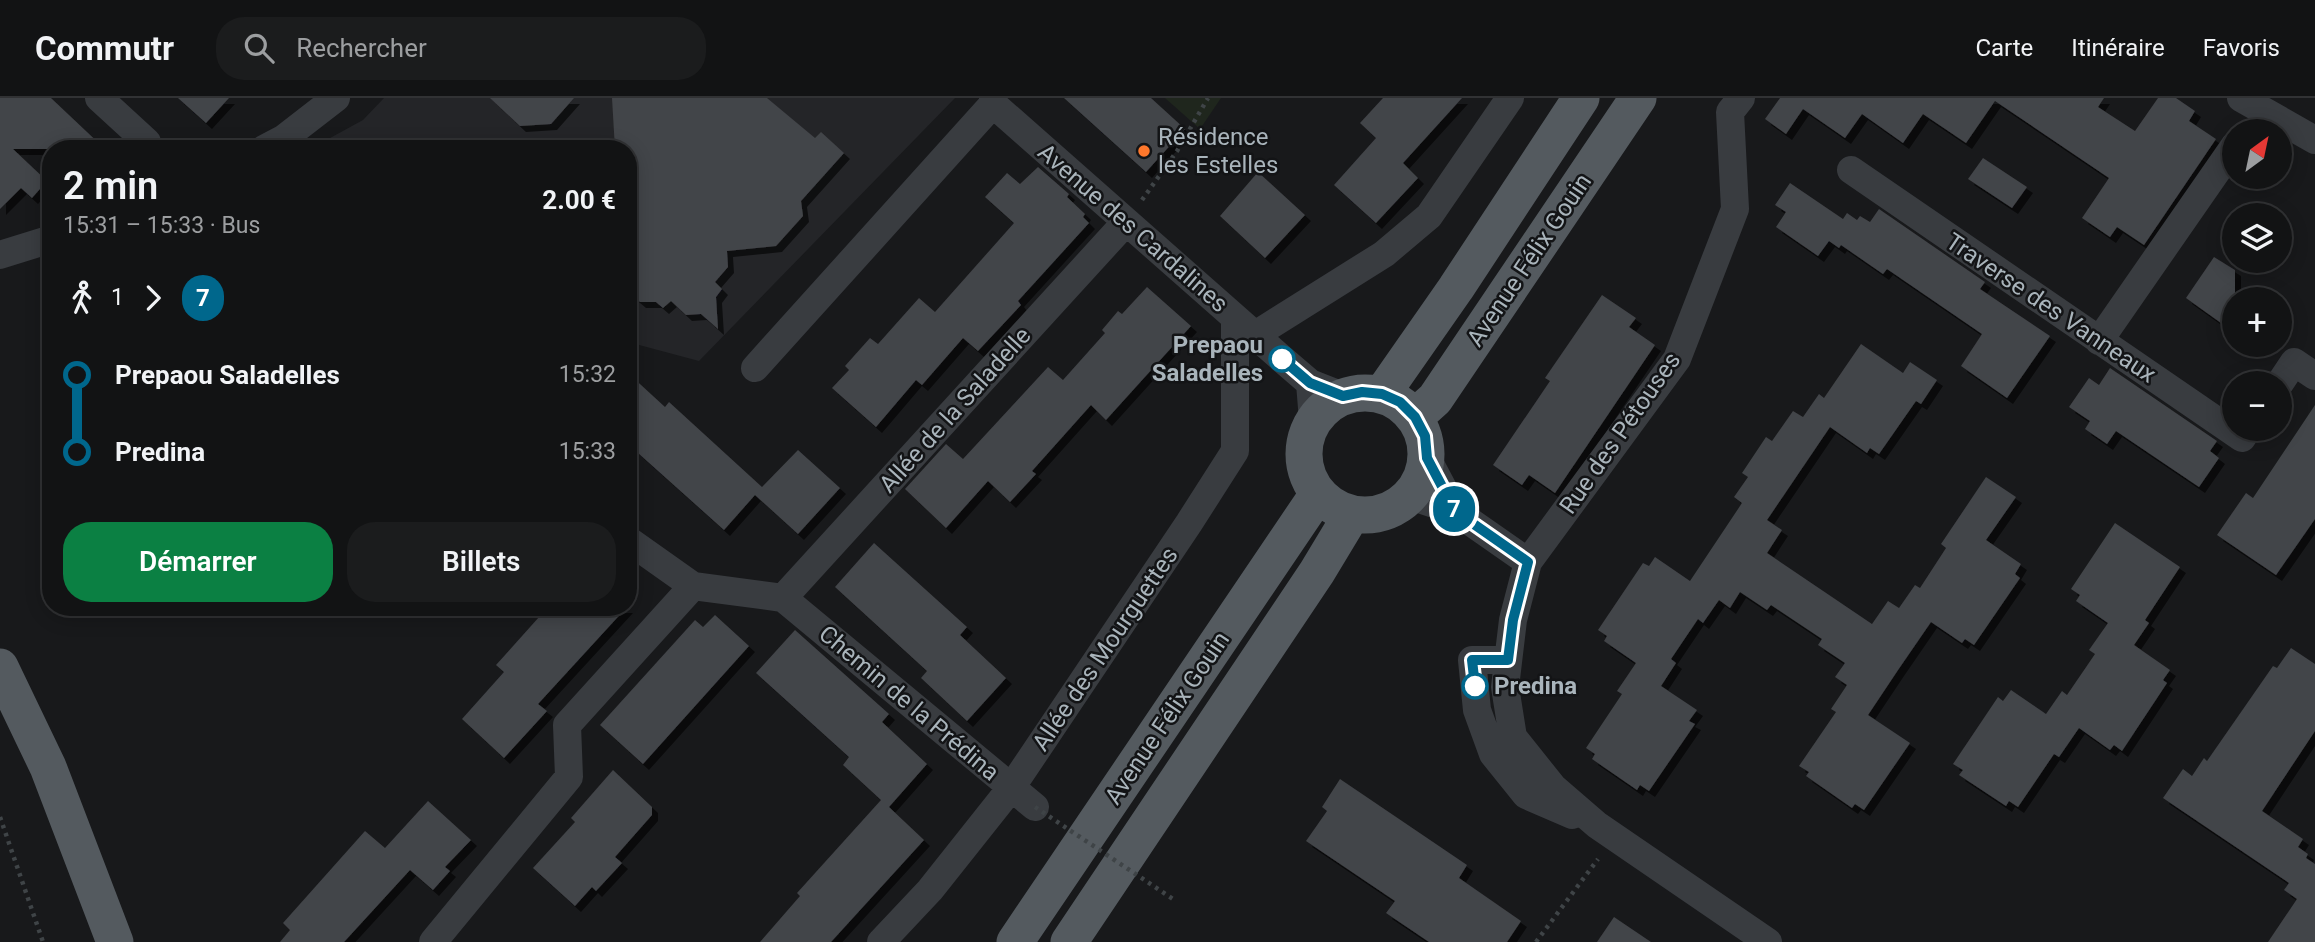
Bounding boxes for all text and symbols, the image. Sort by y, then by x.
search box [216,17,706,80]
text: Commutr [35,29,174,68]
icon: search [240,29,278,67]
text: Rechercher [296,33,427,63]
text: Carte [1975,34,2033,62]
text: Itinéraire [2071,34,2165,62]
text: Favoris [2203,34,2280,62]
north arrow [2222,119,2292,189]
map controls [2222,119,2292,441]
place label: Résidence les Estelles [1158,123,1278,179]
street label: Avenue des Cardalines [1032,138,1234,318]
marker: Résidence les Estelles [1136,143,1152,159]
text: 2 min [63,164,158,208]
street label: Avenue Félix Gouin [1461,168,1597,352]
text: 2.00 € [542,185,616,215]
button: layers [2222,203,2292,273]
text: 15:31 – 15:33 · Bus [63,212,260,239]
street label: Traverse des Vanneaux [1941,227,2161,389]
icon: walk [63,279,101,317]
icon: forward [134,279,172,317]
text: 1 [111,284,124,311]
text: 7 [196,284,210,312]
button: + [2222,287,2292,357]
street label: Allée de la Saladelle [873,322,1037,498]
place label: Prepaou Saladelles [1152,331,1263,387]
marker: Prepaou Saladelles [1269,346,1295,372]
street label: Rue des Pétouses [1554,347,1686,519]
text: Prepaou Saladelles [115,360,340,390]
text: 15:32 [559,361,616,388]
button: − [2222,371,2292,441]
text: Predina [115,437,205,467]
text: 15:33 [559,438,616,465]
line badge: 7 [1431,486,1477,532]
text: 7 [1447,495,1461,523]
button: Démarrer [63,522,333,602]
button: Billets [347,522,616,602]
street label: Allée des Mourguettes [1026,542,1184,756]
street label: Chemin de la Prédina [813,620,1005,786]
street label: Avenue Félix Gouin [1099,626,1235,810]
place label: Predina [1494,672,1577,700]
marker: Predina [1462,673,1488,699]

